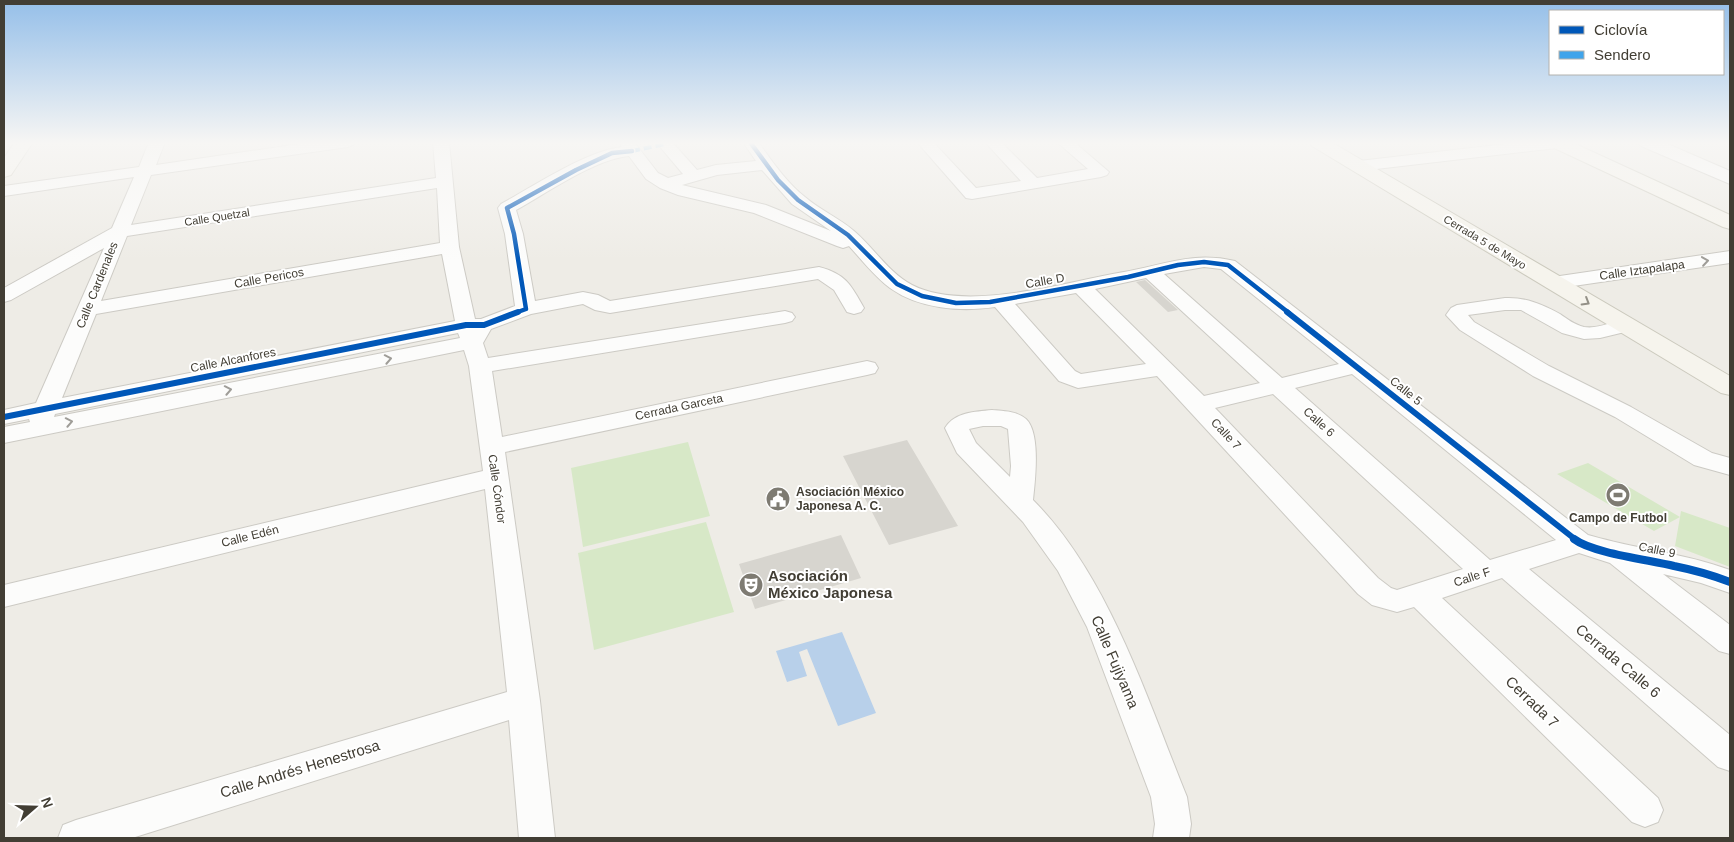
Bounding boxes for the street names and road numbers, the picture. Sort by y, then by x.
street label: Calle Quetzal [183,206,251,228]
street label: Cerrada 5 de Mayo [1442,213,1528,271]
street label: Calle Cardenales [73,240,121,330]
street label: Calle Iztapalapa [1598,257,1686,283]
street label: Calle Pericos [233,265,305,291]
street label: Calle D [1024,271,1066,291]
street label: Calle Alcanfores [189,345,277,375]
street label: Calle 5 [1387,374,1425,408]
street label: Cerrada Garceta [634,391,724,423]
street label: Calle 6 [1300,404,1338,440]
street label: Calle 7 [1208,416,1244,453]
street label: Calle Cóndor [485,453,509,525]
street label: Calle Edén [220,522,280,550]
street label: Calle 9 [1637,540,1677,560]
street label: Calle F [1452,564,1492,590]
street label: Calle Fujiyama [1088,613,1143,711]
street label: Cerrada Calle 6 [1573,620,1664,701]
street label: Cerrada 7 [1502,672,1562,731]
street label: Calle Andrés Henestrosa [218,736,382,801]

